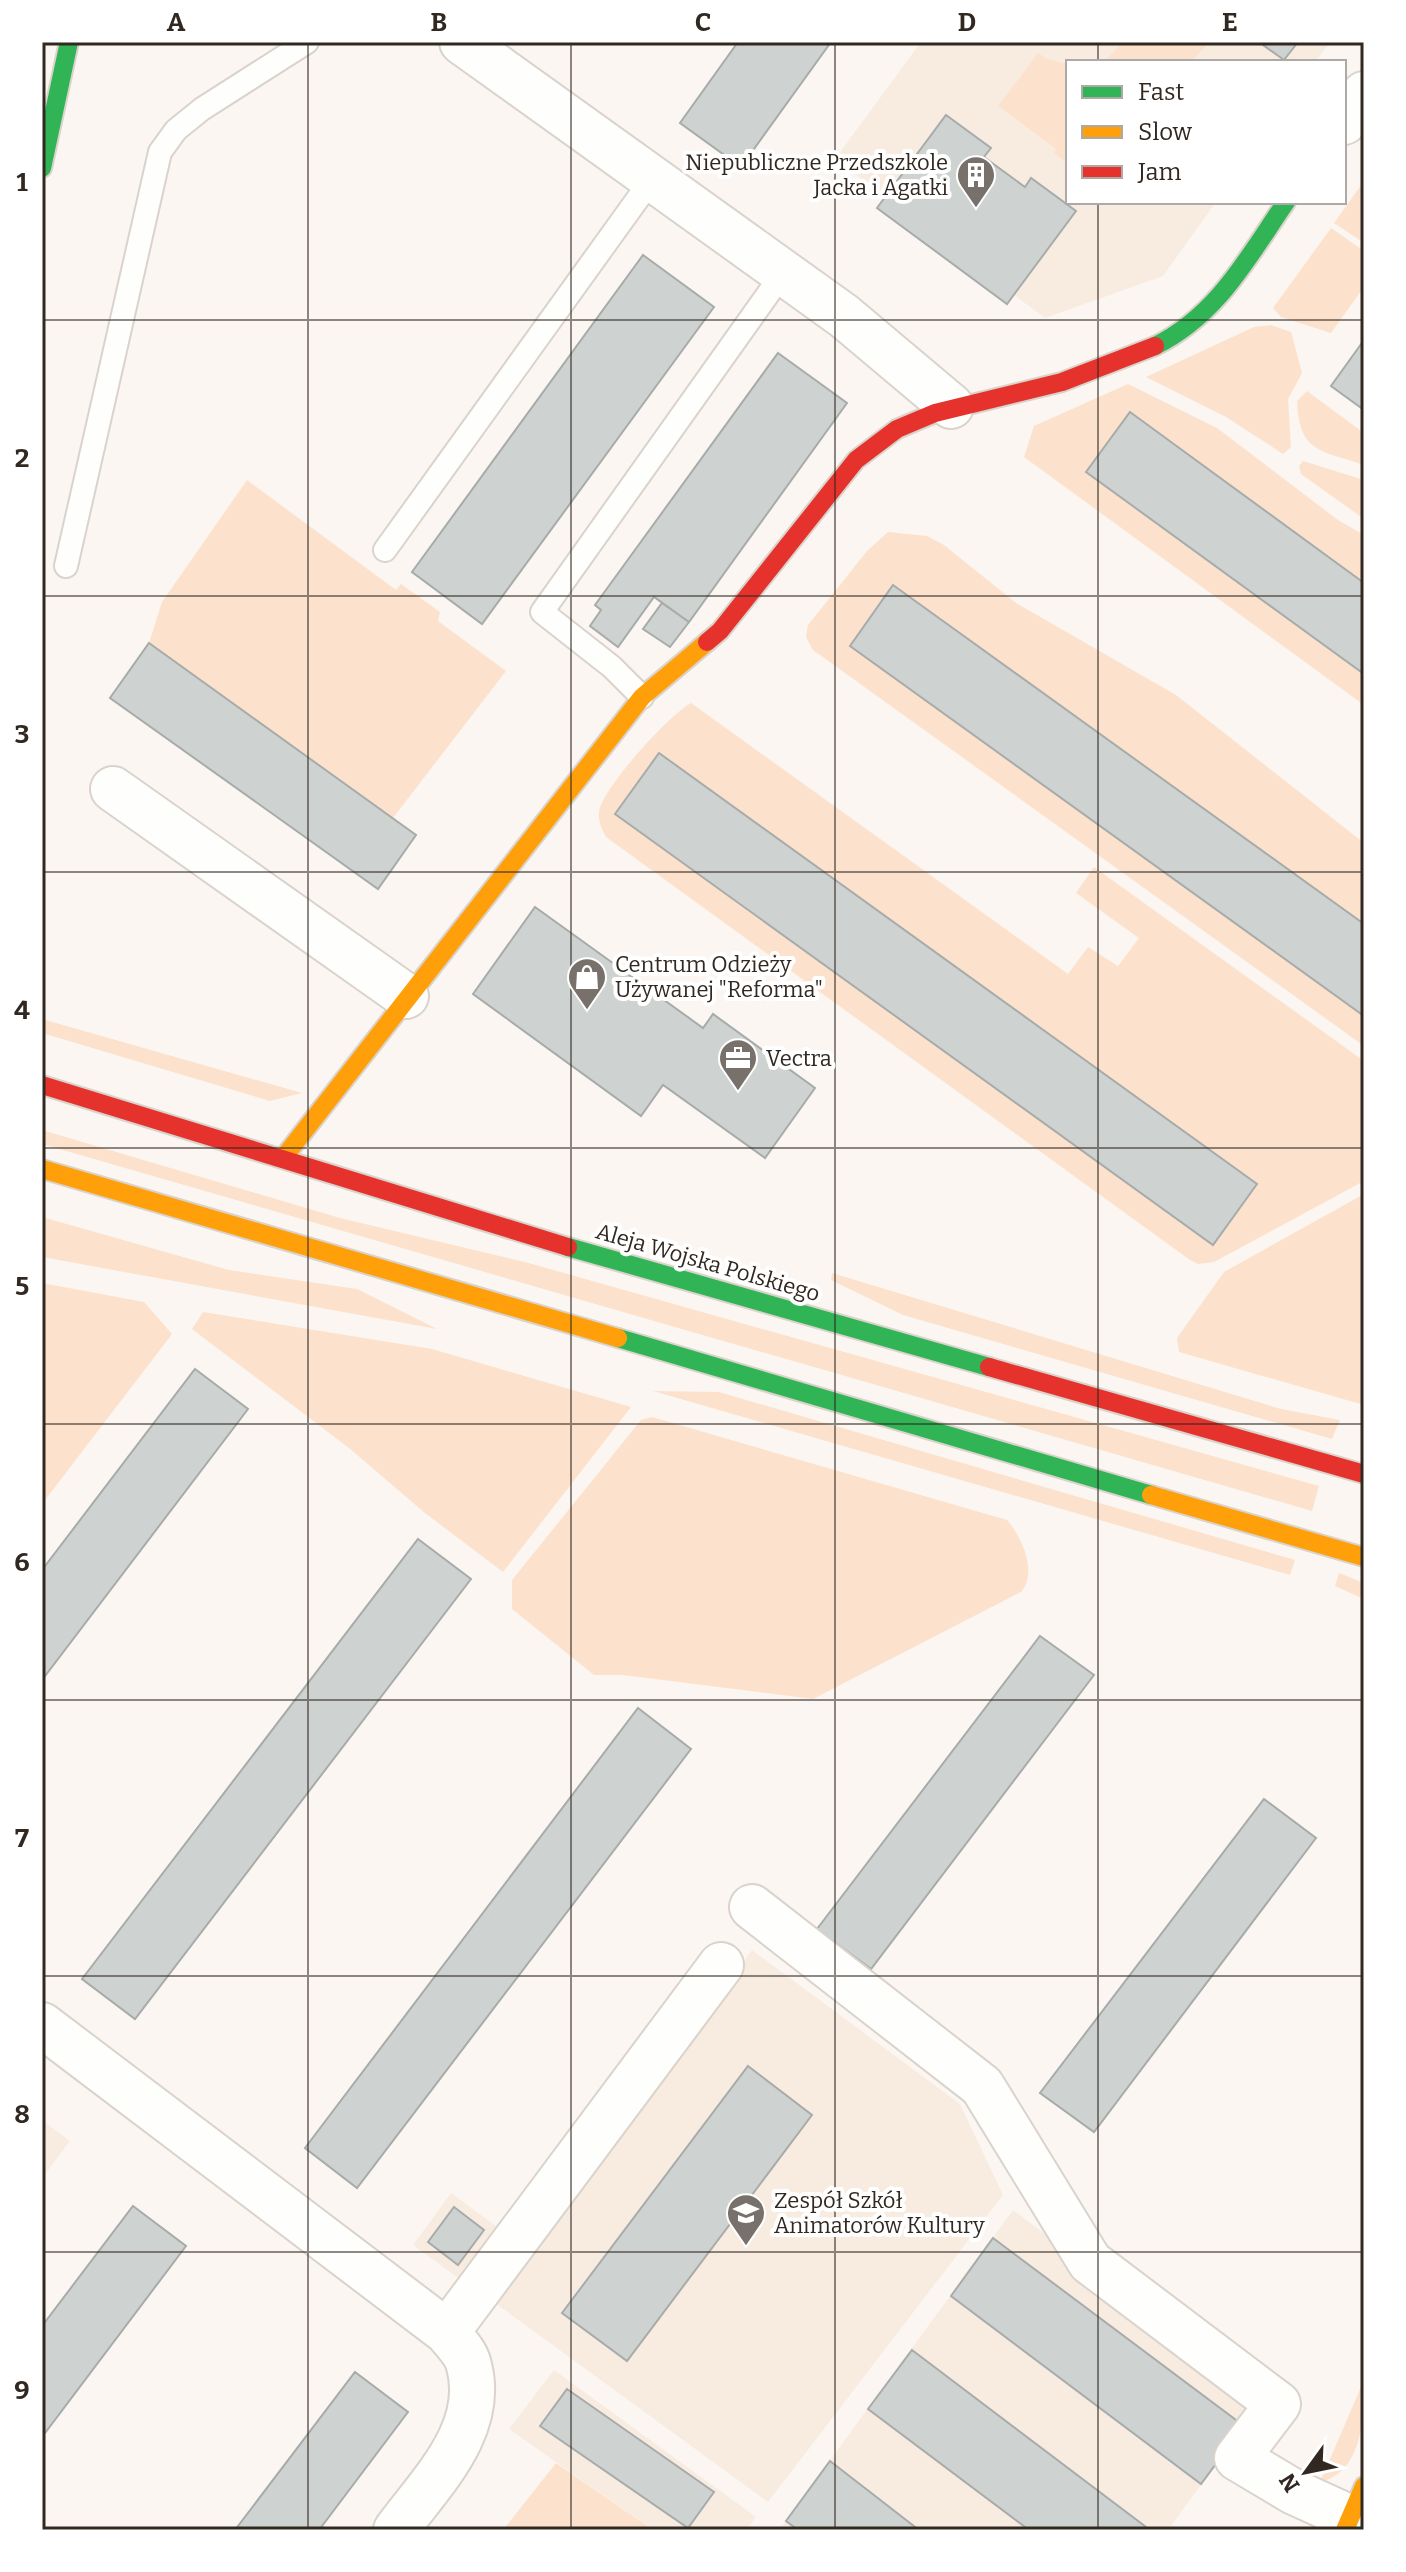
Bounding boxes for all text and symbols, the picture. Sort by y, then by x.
text: A [167,7,186,38]
text: B [431,7,447,38]
text: C [695,7,711,38]
text: D [958,7,976,38]
text: E [1222,7,1238,38]
legend [1066,60,1346,204]
text: Fast [1138,78,1184,106]
text: Slow [1138,118,1193,146]
place label: Niepubliczne Przedszkole Jacka i Agatki [685,149,948,201]
building icon: Niepubliczne Przedszkole Jacka i Agatki [955,154,997,209]
text: Jam [1137,158,1182,186]
text: 1 [16,167,28,198]
text: 2 [15,443,29,474]
text: 3 [15,719,29,750]
place label: Centrum Odzieży Używanej "Reforma" [615,951,823,1003]
shop icon: Centrum Odzieży Używanej "Reforma" [566,956,608,1011]
text: 4 [14,995,30,1026]
office icon: Vectra [717,1037,759,1092]
place label: Vectra [766,1045,832,1072]
street label: Aleja Wojska Polskiego [593,1218,823,1307]
text: 5 [15,1271,29,1302]
text: 6 [14,1547,30,1578]
text: 7 [15,1823,29,1854]
text: 8 [14,2099,30,2130]
place label: Zespół Szkół Animatorów Kultury [774,2187,985,2239]
school or university icon: Zespół Szkół Animatorów Kultury [725,2192,767,2247]
text: 9 [14,2375,30,2406]
north arrow [1266,2432,1346,2512]
text: N [1274,2468,1306,2497]

